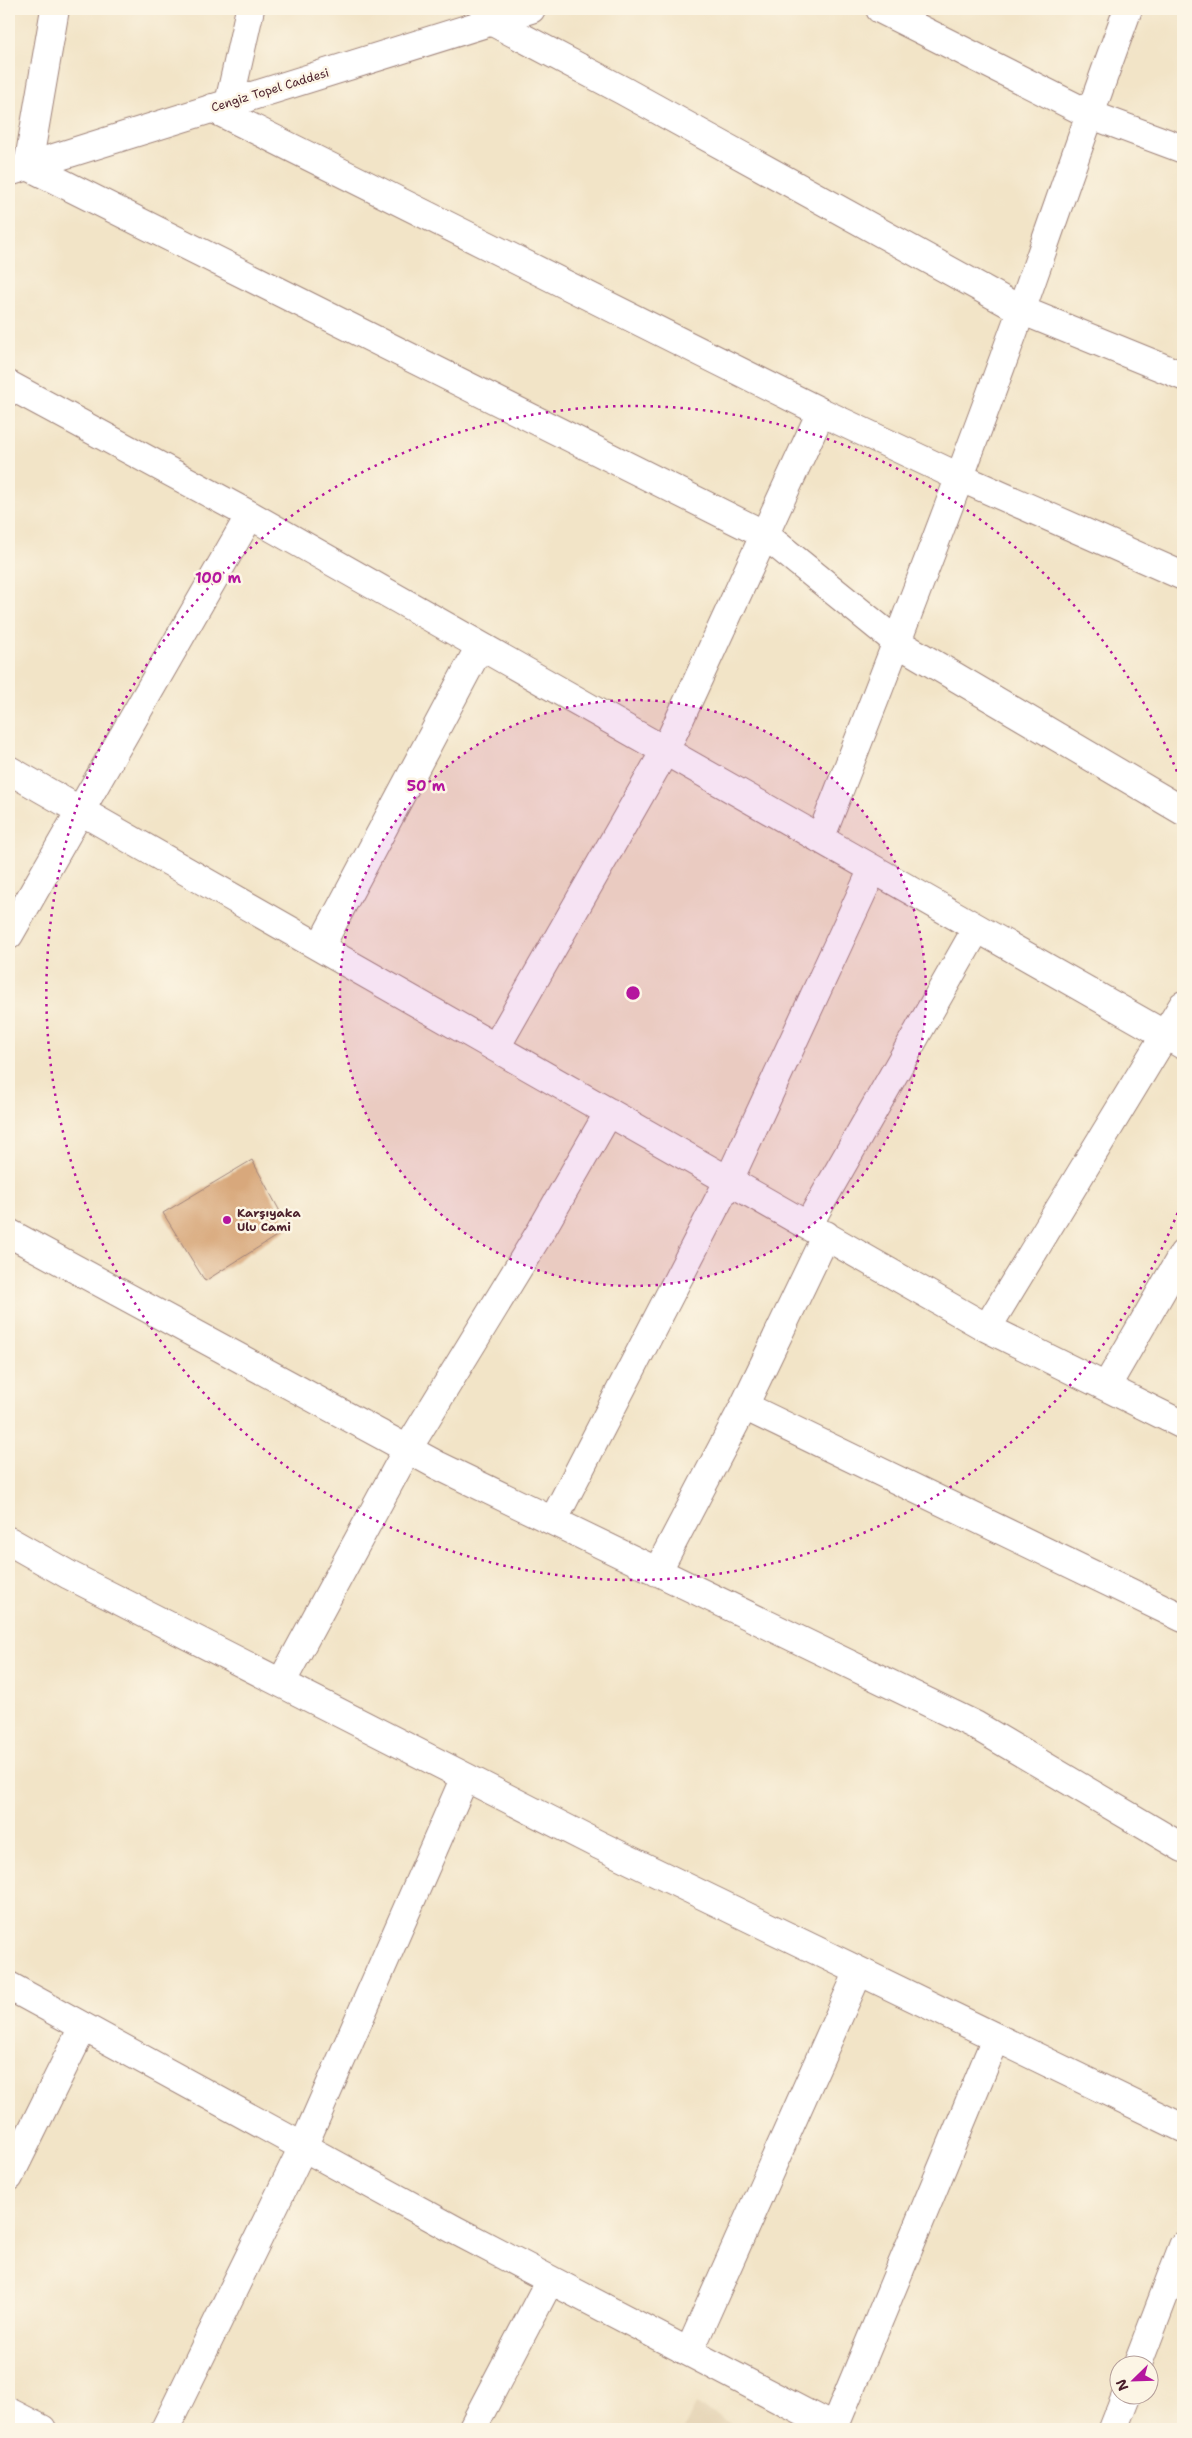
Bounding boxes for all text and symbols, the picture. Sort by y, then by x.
street label: Cengiz Topel Caddesi [209,64,331,116]
text: 100 m [195,568,241,588]
text: 50 m [407,776,446,796]
centre of rings [624,984,642,1002]
place label: Karşıyaka Ulu Cami [237,1205,301,1235]
marker: Karşıyaka Ulu Cami [221,1214,233,1226]
north arrow [1110,2356,1160,2406]
text: N [1112,2376,1132,2394]

